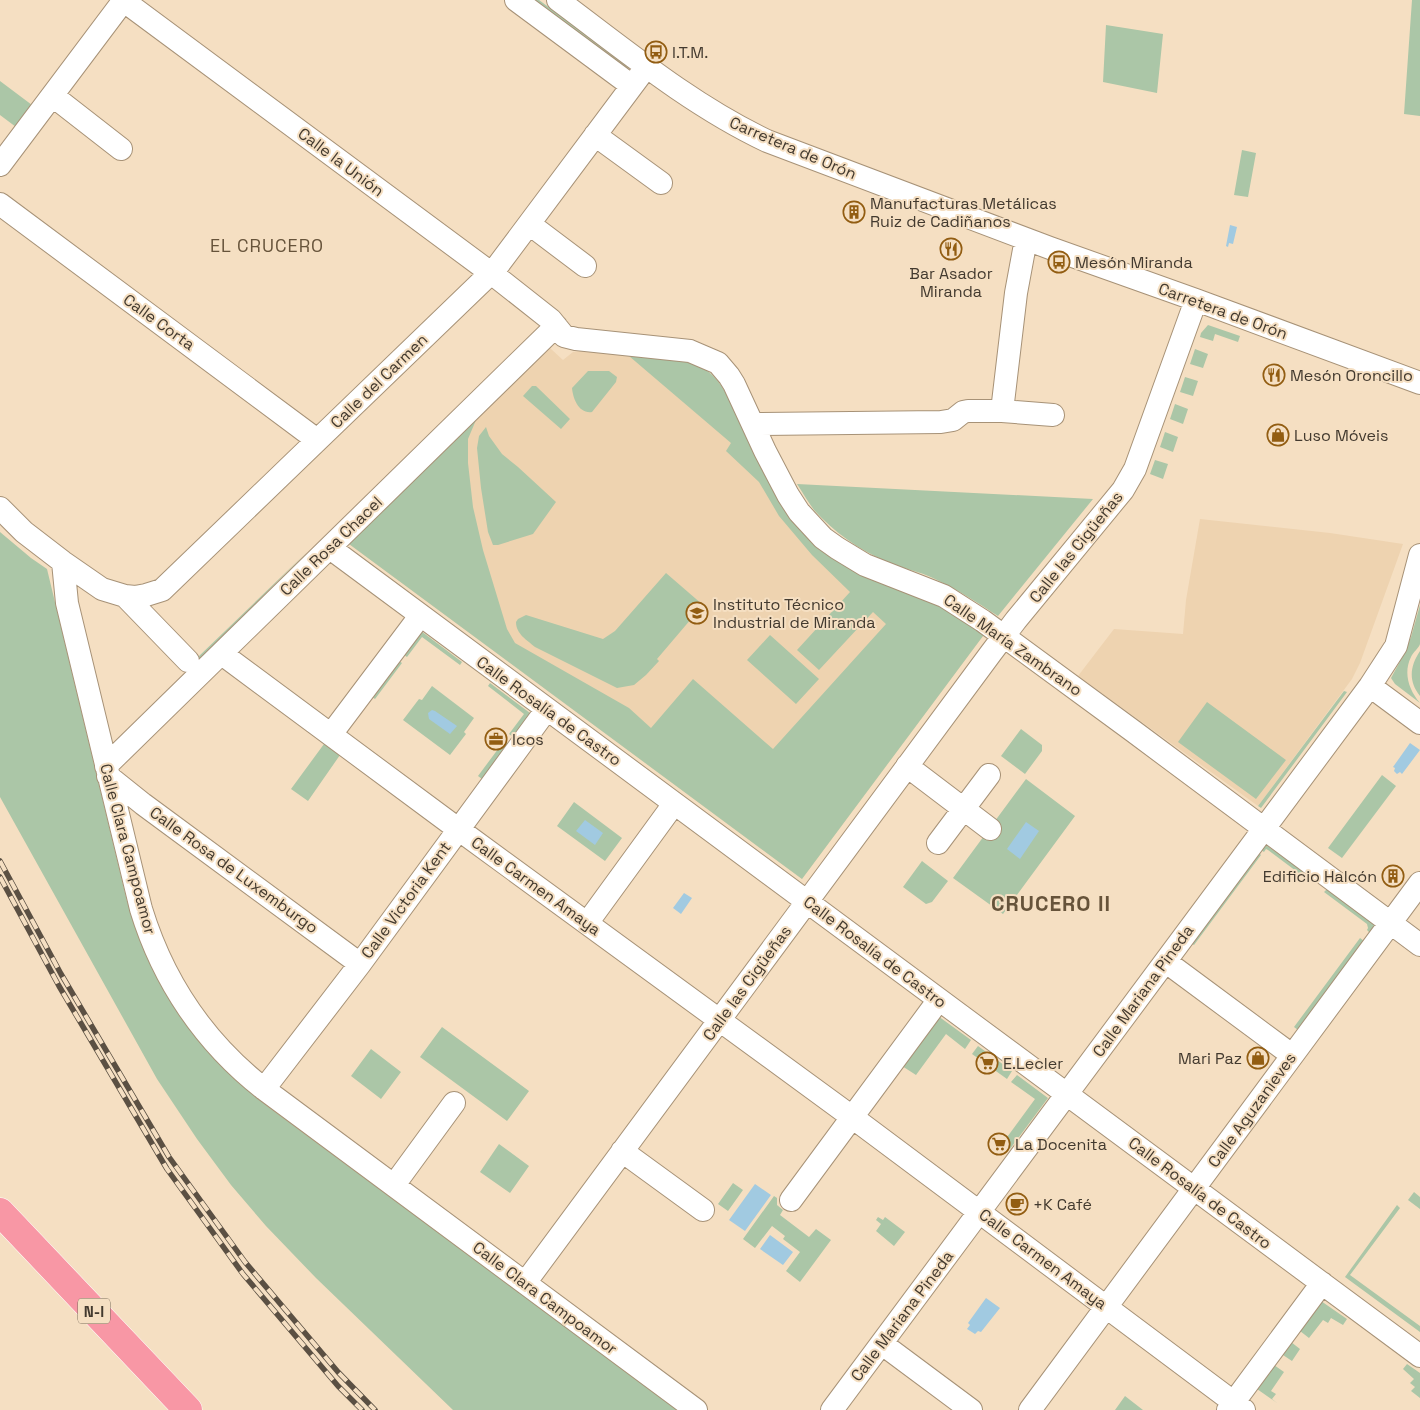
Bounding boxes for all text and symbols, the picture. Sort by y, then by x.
bus stop icon: I.T.M. [644,40,668,64]
place label: I.T.M. [672,42,708,63]
street label: Carretera de Orón [726,112,860,184]
street label: Calle la Unión [294,123,388,201]
place label: Manufacturas Metálicas Ruiz de Cadiñanos [870,193,1057,232]
building icon: Manufacturas Metálicas Ruiz de Cadiñanos [842,200,866,224]
district label: EL CRUCERO [210,234,324,257]
restaurant icon: Bar Asador Miranda [939,237,963,261]
bus stop icon: Mesón Miranda [1047,250,1071,274]
place label: Mesón Miranda [1075,252,1193,273]
place label: Bar Asador Miranda [909,263,993,302]
street label: Carretera de Orón [1155,278,1291,344]
street label: Calle Corta [119,289,199,355]
street label: Calle del Carmen [326,329,432,433]
restaurant icon: Mesón Oroncillo [1262,363,1286,387]
place label: Mesón Oroncillo [1290,365,1413,386]
shop icon: Luso Móveis [1266,423,1290,447]
place label: Luso Móveis [1294,425,1388,446]
street label: Calle las Cigüeñas [1025,487,1127,607]
street label: Calle Rosa Chacel [275,492,387,600]
street label: Calle María Zambrano [940,589,1086,701]
place label: Instituto Técnico Industrial de Miranda [713,594,876,633]
school or university icon: Instituto Técnico Industrial de Miranda [685,601,709,625]
street label: Calle Rosalía de Castro [472,651,626,771]
office icon: Icos [484,727,508,751]
place label: Icos [512,729,544,750]
street label: Calle Clara Campoamor [95,761,161,937]
street label: Calle Rosa de Luxemburgo [146,802,322,938]
street label: Calle Carmen Amaya [467,832,605,940]
street label: Calle Victoria Kent [356,837,456,963]
building icon: Edificio Halcón [1381,864,1405,888]
place label: Edificio Halcón [1263,866,1377,887]
district label: CRUCERO II [991,890,1111,917]
street label: Calle Rosalía de Castro [799,891,951,1013]
street label: Calle las Cigüeñas [698,921,796,1045]
street label: Calle Mariana Pineda [1088,921,1198,1061]
shop icon: Mari Paz [1246,1046,1270,1070]
place label: Mari Paz [1178,1048,1242,1069]
street label: Calle Aguzanieves [1203,1048,1301,1172]
supermarket icon: E.Lecler [975,1051,999,1075]
place label: E.Lecler [1003,1053,1063,1074]
supermarket icon: La Docenita [987,1132,1011,1156]
street label: Calle Rosalía de Castro [1124,1132,1276,1254]
place label: La Docenita [1015,1134,1107,1155]
cafe icon: +K Café [1005,1192,1029,1216]
place label: +K Café [1033,1194,1092,1215]
street label: Calle Carmen Amaya [975,1204,1111,1314]
street label: Calle Clara Campoamor [469,1237,621,1359]
street label: Calle Mariana Pineda [846,1246,958,1386]
road number: N-I [78,1298,110,1324]

